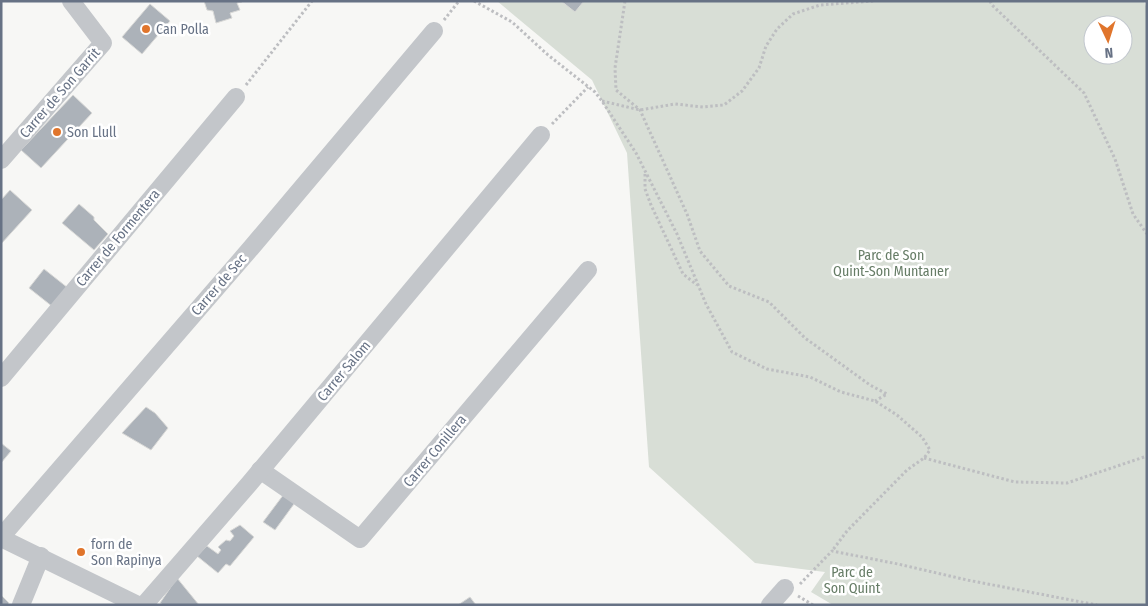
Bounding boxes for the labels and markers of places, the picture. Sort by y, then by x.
place label: Can Polla [156,21,209,38]
marker: Can Polla [140,23,152,35]
place label: Son Llull [67,124,117,141]
marker: Son Llull [51,126,63,138]
place label: forn de Son Rapinya [91,536,162,569]
marker: forn de Son Rapinya [75,546,87,558]

